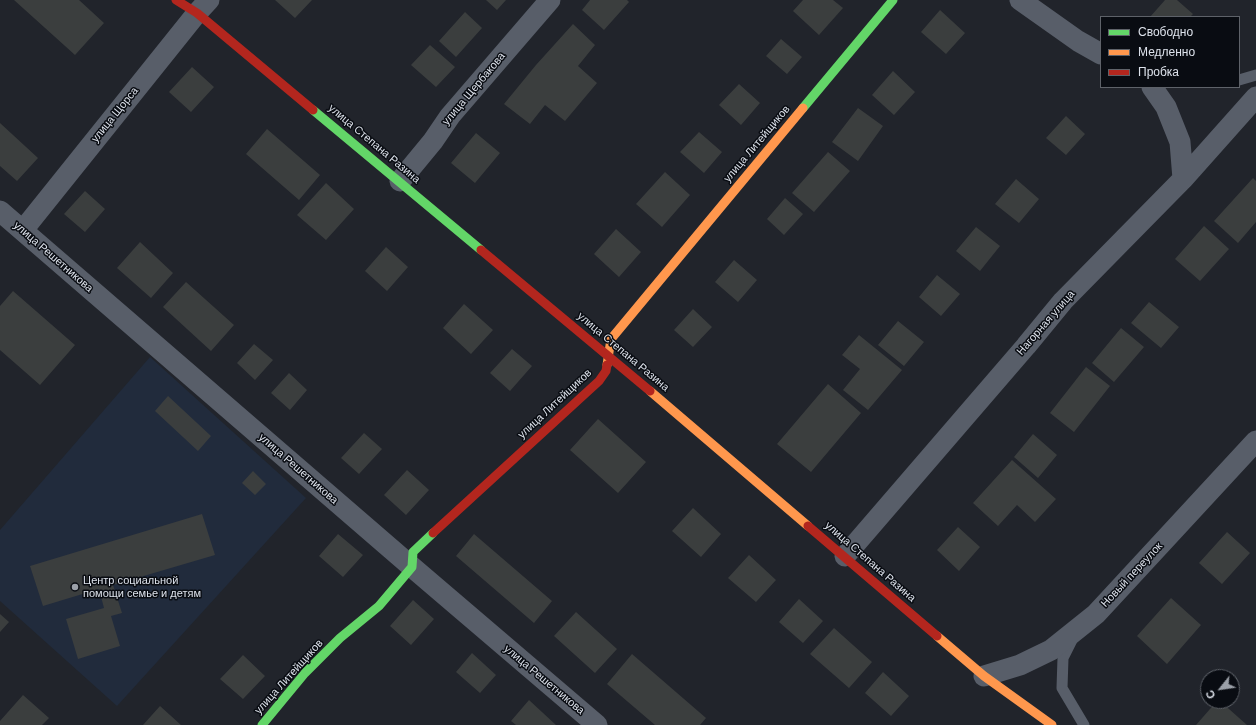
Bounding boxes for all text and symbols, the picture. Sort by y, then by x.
legend [1100,16,1240,88]
text: Свободно [1138,25,1193,39]
text: Медленно [1138,45,1195,59]
street label: улица Щербакова [440,50,508,128]
text: Пробка [1138,65,1179,79]
street label: улица Щорса [89,85,141,145]
street label: улица Степана Разина [325,102,423,186]
street label: улица Литейщиков [721,103,793,185]
street label: улица Решетникова [11,219,95,295]
street label: Нагорная улица [1014,288,1078,358]
street label: улица Степана Разина [574,310,672,394]
street label: улица Литейщиков [515,366,595,442]
street label: улица Решетникова [256,431,340,507]
street label: улица Степана Разина [822,519,918,605]
street label: Новый переулок [1099,540,1165,610]
place label: Центр социальной помощи семье и детям [83,574,201,600]
marker: Центр социальной помощи семье и детям [70,582,80,592]
street label: улица Литейщиков [252,637,326,717]
street label: улица Решетникова [501,642,587,718]
north arrow [1200,669,1240,709]
text: С [1203,688,1218,701]

